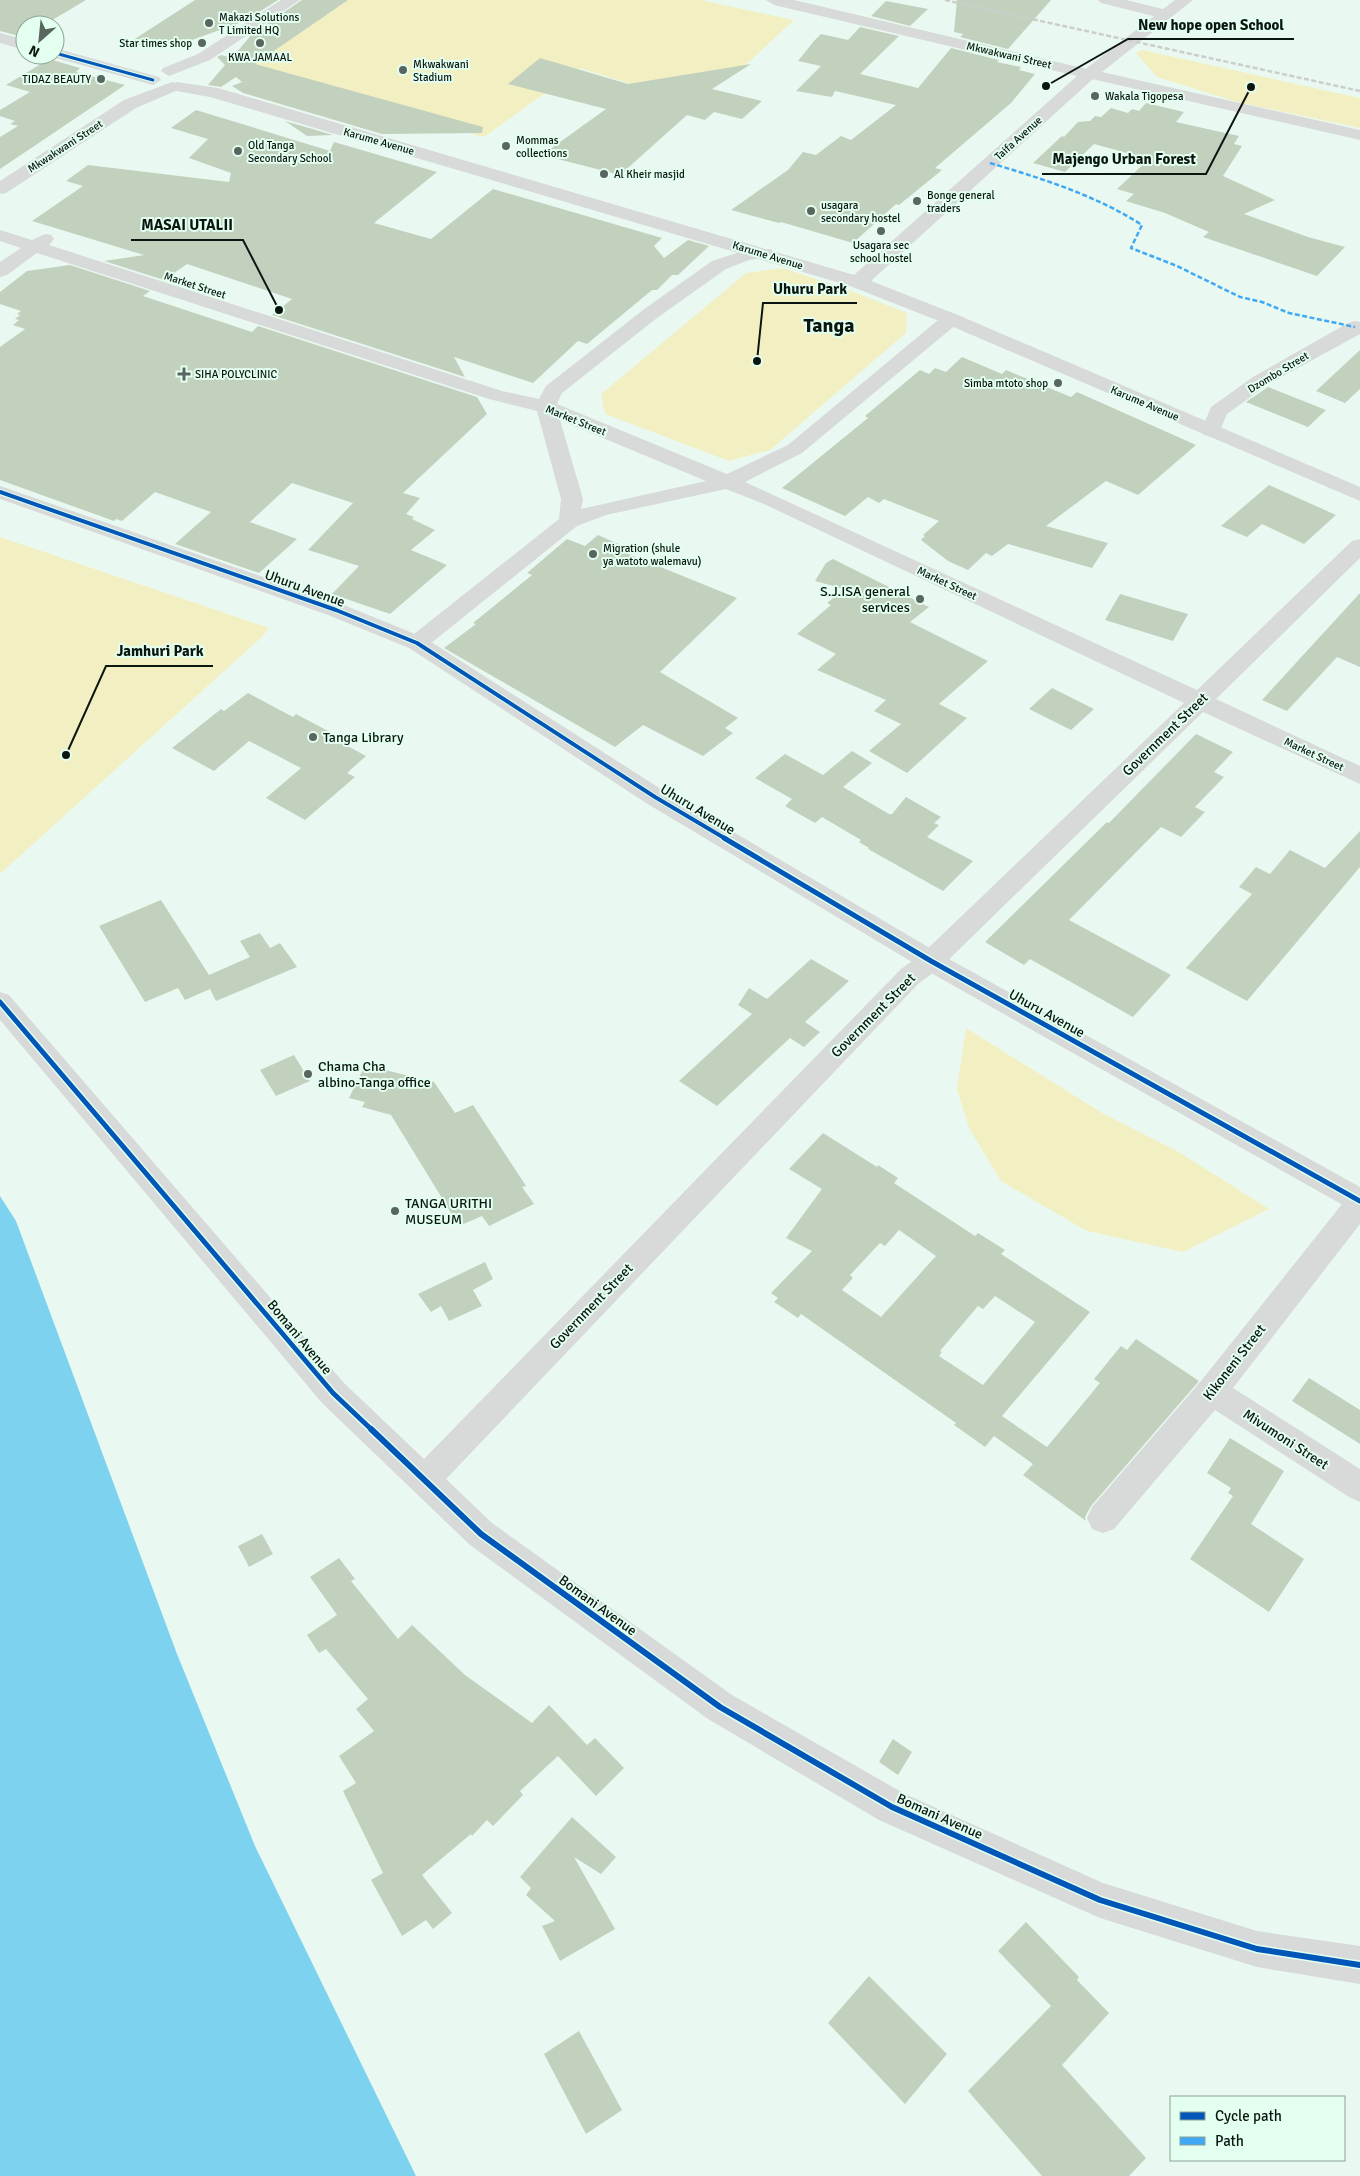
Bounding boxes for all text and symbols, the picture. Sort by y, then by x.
callout: New hope open School [1128,9,1294,39]
place label: Makazi Solutions T Limited HQ [219,11,299,37]
north arrow [15,15,65,65]
text: New hope open School [1138,16,1284,34]
marker: Makazi Solutions T Limited HQ [203,17,215,29]
place label: Star times shop [119,37,192,50]
marker: Star times shop [196,37,208,49]
marker: KWA JAMAAL [254,37,266,49]
street label: Mkwakwani Street [965,39,1053,72]
text: N [26,41,43,61]
place label: KWA JAMAAL [228,51,292,64]
place label: Mkwakwani Stadium [413,58,469,84]
marker: Mkwakwani Stadium [397,64,409,76]
place label: TIDAZ BEAUTY [22,73,91,86]
marker: TIDAZ BEAUTY [95,73,107,85]
marker: Wakala Tigopesa [1089,90,1101,102]
place label: Wakala Tigopesa [1105,90,1184,103]
street label: Taifa Avenue [992,114,1045,163]
street label: Mkwakwani Street [25,117,105,176]
street label: Karume Avenue [342,125,416,158]
place label: Mommas collections [516,134,567,160]
place label: Old Tanga Secondary School [248,139,332,165]
marker: Mommas collections [500,140,512,152]
callout: Majengo Urban Forest [1042,144,1206,174]
marker: Old Tanga Secondary School [232,145,244,157]
text: Majengo Urban Forest [1052,150,1196,168]
marker: Al Kheir masjid [598,168,610,180]
place label: Al Kheir masjid [614,168,685,181]
place label: Bonge general traders [927,189,995,215]
marker: Bonge general traders [911,195,923,207]
place label: usagara secondary hostel [821,199,900,225]
marker: usagara secondary hostel [805,205,817,217]
callout: MASAI UTALII [131,210,243,240]
text: MASAI UTALII [141,216,233,234]
marker: Usagara sec school hostel [875,225,887,237]
street label: Karume Avenue [731,239,805,272]
place label: Usagara sec school hostel [850,239,912,265]
street label: Market Street [162,269,228,302]
callout: Uhuru Park [763,273,857,303]
text: Uhuru Park [773,280,847,298]
district label: Tanga [804,313,854,338]
street label: Dzombo Street [1245,349,1311,396]
marker: SIHA POLYCLINIC [177,367,191,381]
place label: SIHA POLYCLINIC [195,368,278,381]
place label: Simba mtoto shop [964,377,1048,390]
marker: Simba mtoto shop [1052,377,1064,389]
street label: Karume Avenue [1109,383,1181,424]
street label: Market Street [544,402,608,439]
place label: Migration (shule ya watoto walemavu) [603,542,701,568]
marker: Migration (shule ya watoto walemavu) [587,548,599,560]
street label: Market Street [915,564,979,603]
street label: Uhuru Avenue [262,566,347,611]
place label: S.J.ISA general services [820,583,910,616]
marker: S.J.ISA general services [914,593,926,605]
callout: Jamhuri Park [106,636,213,666]
text: Jamhuri Park [117,642,204,660]
street label: Government Street [1119,689,1212,780]
place label: Tanga Library [323,729,404,746]
marker: Tanga Library [307,731,319,743]
street label: Market Street [1282,735,1346,774]
street label: Uhuru Avenue [657,780,738,838]
street label: Government Street [828,970,919,1061]
street label: Uhuru Avenue [1006,986,1088,1041]
place label: Chama Cha albino-Tanga office [318,1058,431,1091]
marker: Chama Cha albino-Tanga office [302,1068,314,1080]
place label: TANGA URITHI MUSEUM [405,1195,492,1228]
marker: TANGA URITHI MUSEUM [389,1205,401,1217]
street label: Government Street [546,1260,637,1353]
street label: Bomani Avenue [263,1296,336,1378]
street label: Kikoneni Street [1199,1321,1269,1404]
street label: Mivumoni Street [1240,1405,1332,1473]
street label: Bomani Avenue [555,1571,640,1639]
street label: Bomani Avenue [894,1790,985,1843]
legend [1170,2096,1345,2161]
text: Cycle path [1215,2107,1282,2125]
text: Path [1215,2132,1244,2150]

